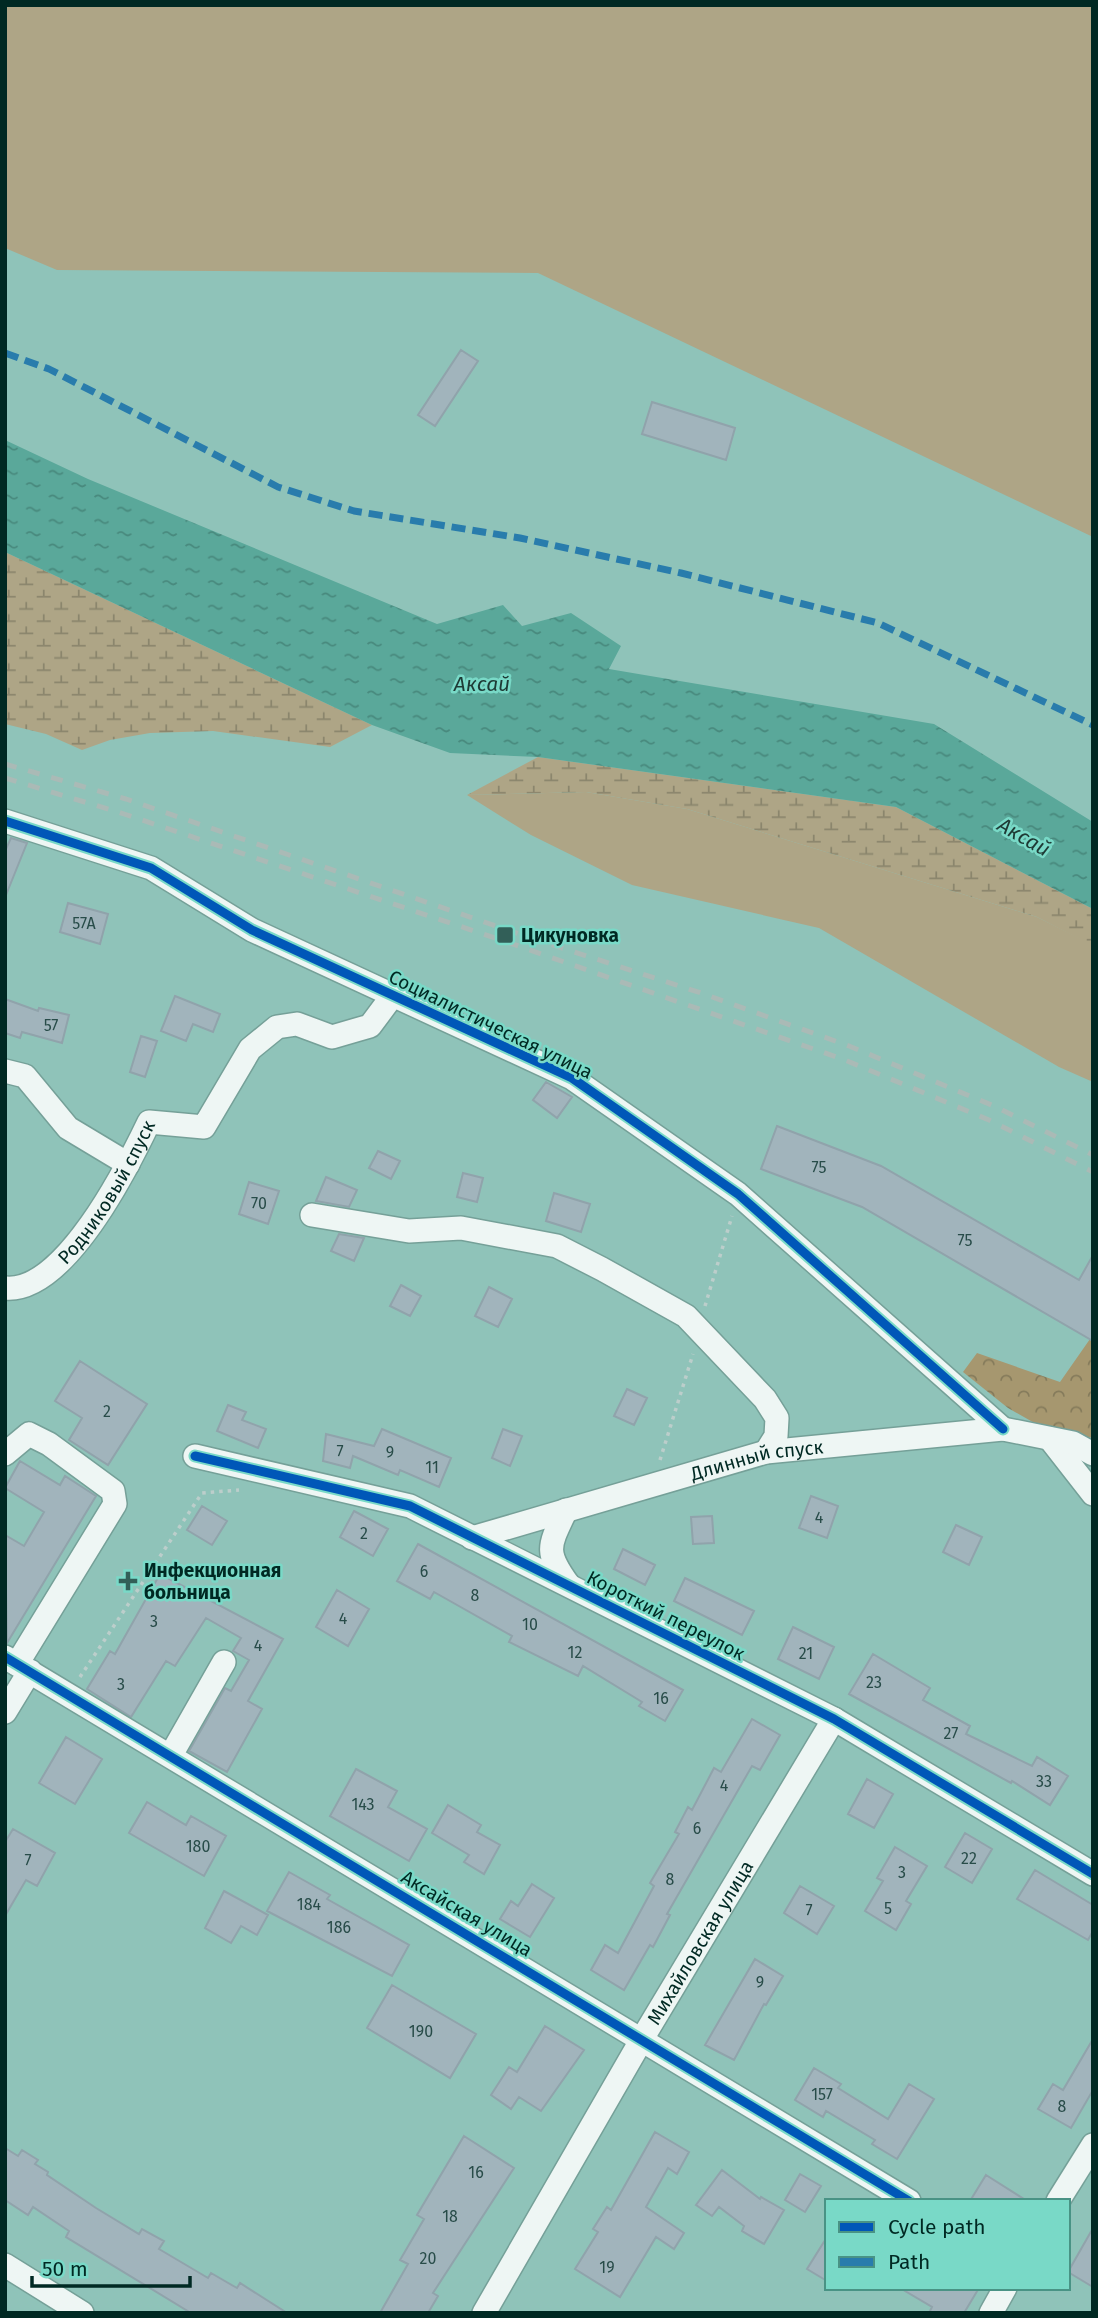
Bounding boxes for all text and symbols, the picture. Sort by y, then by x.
water label: Аксай [453,671,510,697]
water label: Аксай [992,811,1055,862]
house number: 57А [72,914,97,933]
place label: Цикуновка [521,924,619,947]
marker: Цикуновка [495,925,515,945]
street label: Социалистическая улица [385,965,596,1084]
house number: 57 [44,1016,58,1035]
street label: Родниковый спуск [53,1116,160,1269]
house number: 75 [812,1158,826,1177]
house number: 70 [251,1194,267,1213]
house number: 75 [958,1231,972,1250]
house number: 2 [103,1402,111,1421]
street label: Длинный спуск [687,1435,824,1486]
house number: 7 [336,1442,344,1461]
house number: 9 [386,1443,394,1462]
house number: 11 [425,1458,439,1477]
house number: 4 [815,1508,824,1527]
house number: 2 [360,1524,368,1543]
place label: Инфекционная больница [144,1559,281,1604]
house number: 6 [420,1562,428,1581]
street label: Короткий переулок [583,1566,749,1665]
marker: Инфекционная больница [118,1571,138,1591]
house number: 8 [471,1586,480,1605]
house number: 4 [339,1609,348,1628]
house number: 3 [150,1612,158,1631]
house number: 10 [522,1615,538,1634]
house number: 4 [254,1636,263,1655]
house number: 12 [568,1643,582,1662]
house number: 21 [799,1644,813,1663]
house number: 23 [866,1673,882,1692]
house number: 3 [117,1675,125,1694]
house number: 16 [653,1689,669,1708]
house number: 27 [944,1724,958,1743]
house number: 33 [1036,1772,1052,1791]
house number: 4 [720,1776,729,1795]
house number: 143 [351,1795,375,1814]
house number: 6 [693,1819,701,1838]
house number: 180 [186,1837,210,1856]
house number: 22 [961,1849,977,1868]
house number: 7 [24,1851,32,1870]
street label: Михайловская улица [642,1856,758,2029]
house number: 3 [898,1863,906,1882]
street label: Аксайская улица [397,1865,536,1962]
house number: 8 [666,1870,675,1889]
house number: 184 [297,1895,322,1914]
house number: 5 [884,1899,892,1918]
house number: 7 [805,1901,813,1920]
house number: 186 [327,1918,351,1937]
house number: 9 [756,1973,764,1992]
house number: 190 [409,2022,433,2041]
house number: 157 [811,2085,833,2104]
house number: 8 [1058,2097,1067,2116]
house number: 16 [468,2163,484,2182]
legend [825,2199,1070,2290]
house number: 18 [442,2207,458,2226]
text: Cycle path [888,2214,986,2240]
scale bar [32,2244,189,2288]
house number: 20 [420,2249,436,2268]
text: Path [888,2249,930,2275]
text: 50 m [42,2256,88,2282]
house number: 19 [599,2258,615,2277]

